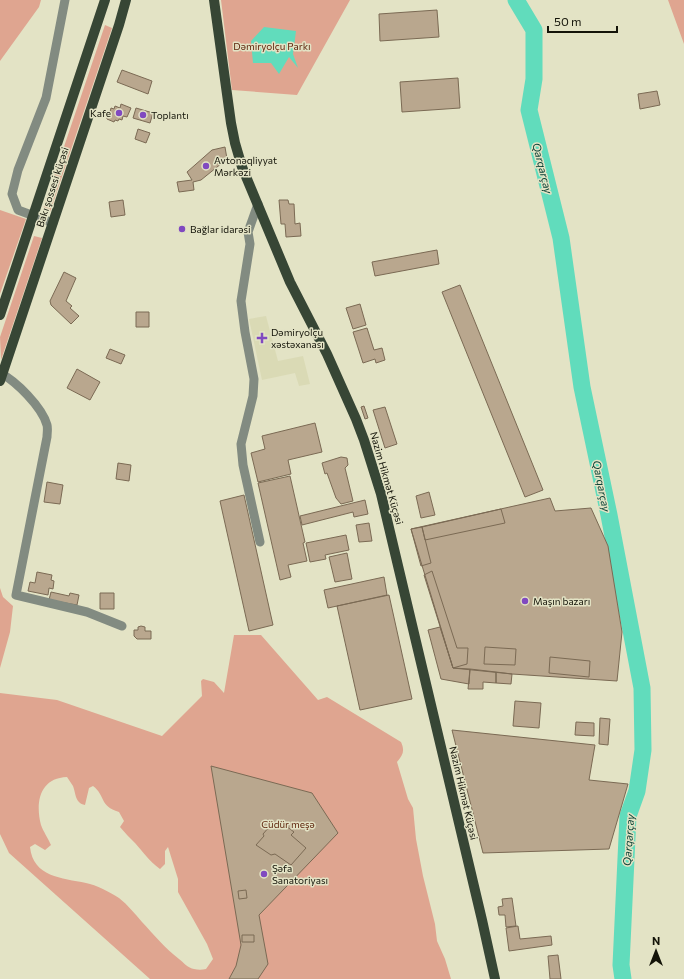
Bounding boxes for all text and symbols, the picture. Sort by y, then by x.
scale bar [548,8,617,34]
text: 50 m [554,14,582,28]
park label: Dəmiryolçu Parkı [233,40,311,52]
place label: Kafe [90,107,111,119]
marker: Kafe [114,108,124,118]
place label: Toplantı [151,109,189,121]
marker: Toplantı [138,110,148,120]
water label: Qarqarçay [530,141,556,195]
street label: Bakı şossesi küçəsi [33,145,71,229]
place label: Avtonəqliyyat Mərkəzi [214,154,277,178]
marker: Avtonəqliyyat Mərkəzi [201,161,211,171]
place label: Bağlar idarəsi [190,223,251,235]
marker: Bağlar idarəsi [177,224,187,234]
place label: Dəmiryolçu xəstəxanası [271,326,324,350]
marker: Dəmiryolçu xəstəxanası [256,332,268,344]
street label: Nazim Hikmət Küçəsi [368,430,406,526]
water label: Qarqarçay [591,459,613,513]
place label: Maşın bazarı [533,595,590,607]
marker: Maşın bazarı [520,596,530,606]
street label: Nazim Hikmət Küçəsi [447,745,481,841]
water label: Qarqarçay [620,813,636,866]
park label: Cüdür meşə [261,818,315,830]
place label: Şəfa Sanatoriyası [272,862,328,886]
marker: Şəfa Sanatoriyası [259,869,269,879]
north arrow [636,931,676,971]
text: N [652,934,660,947]

